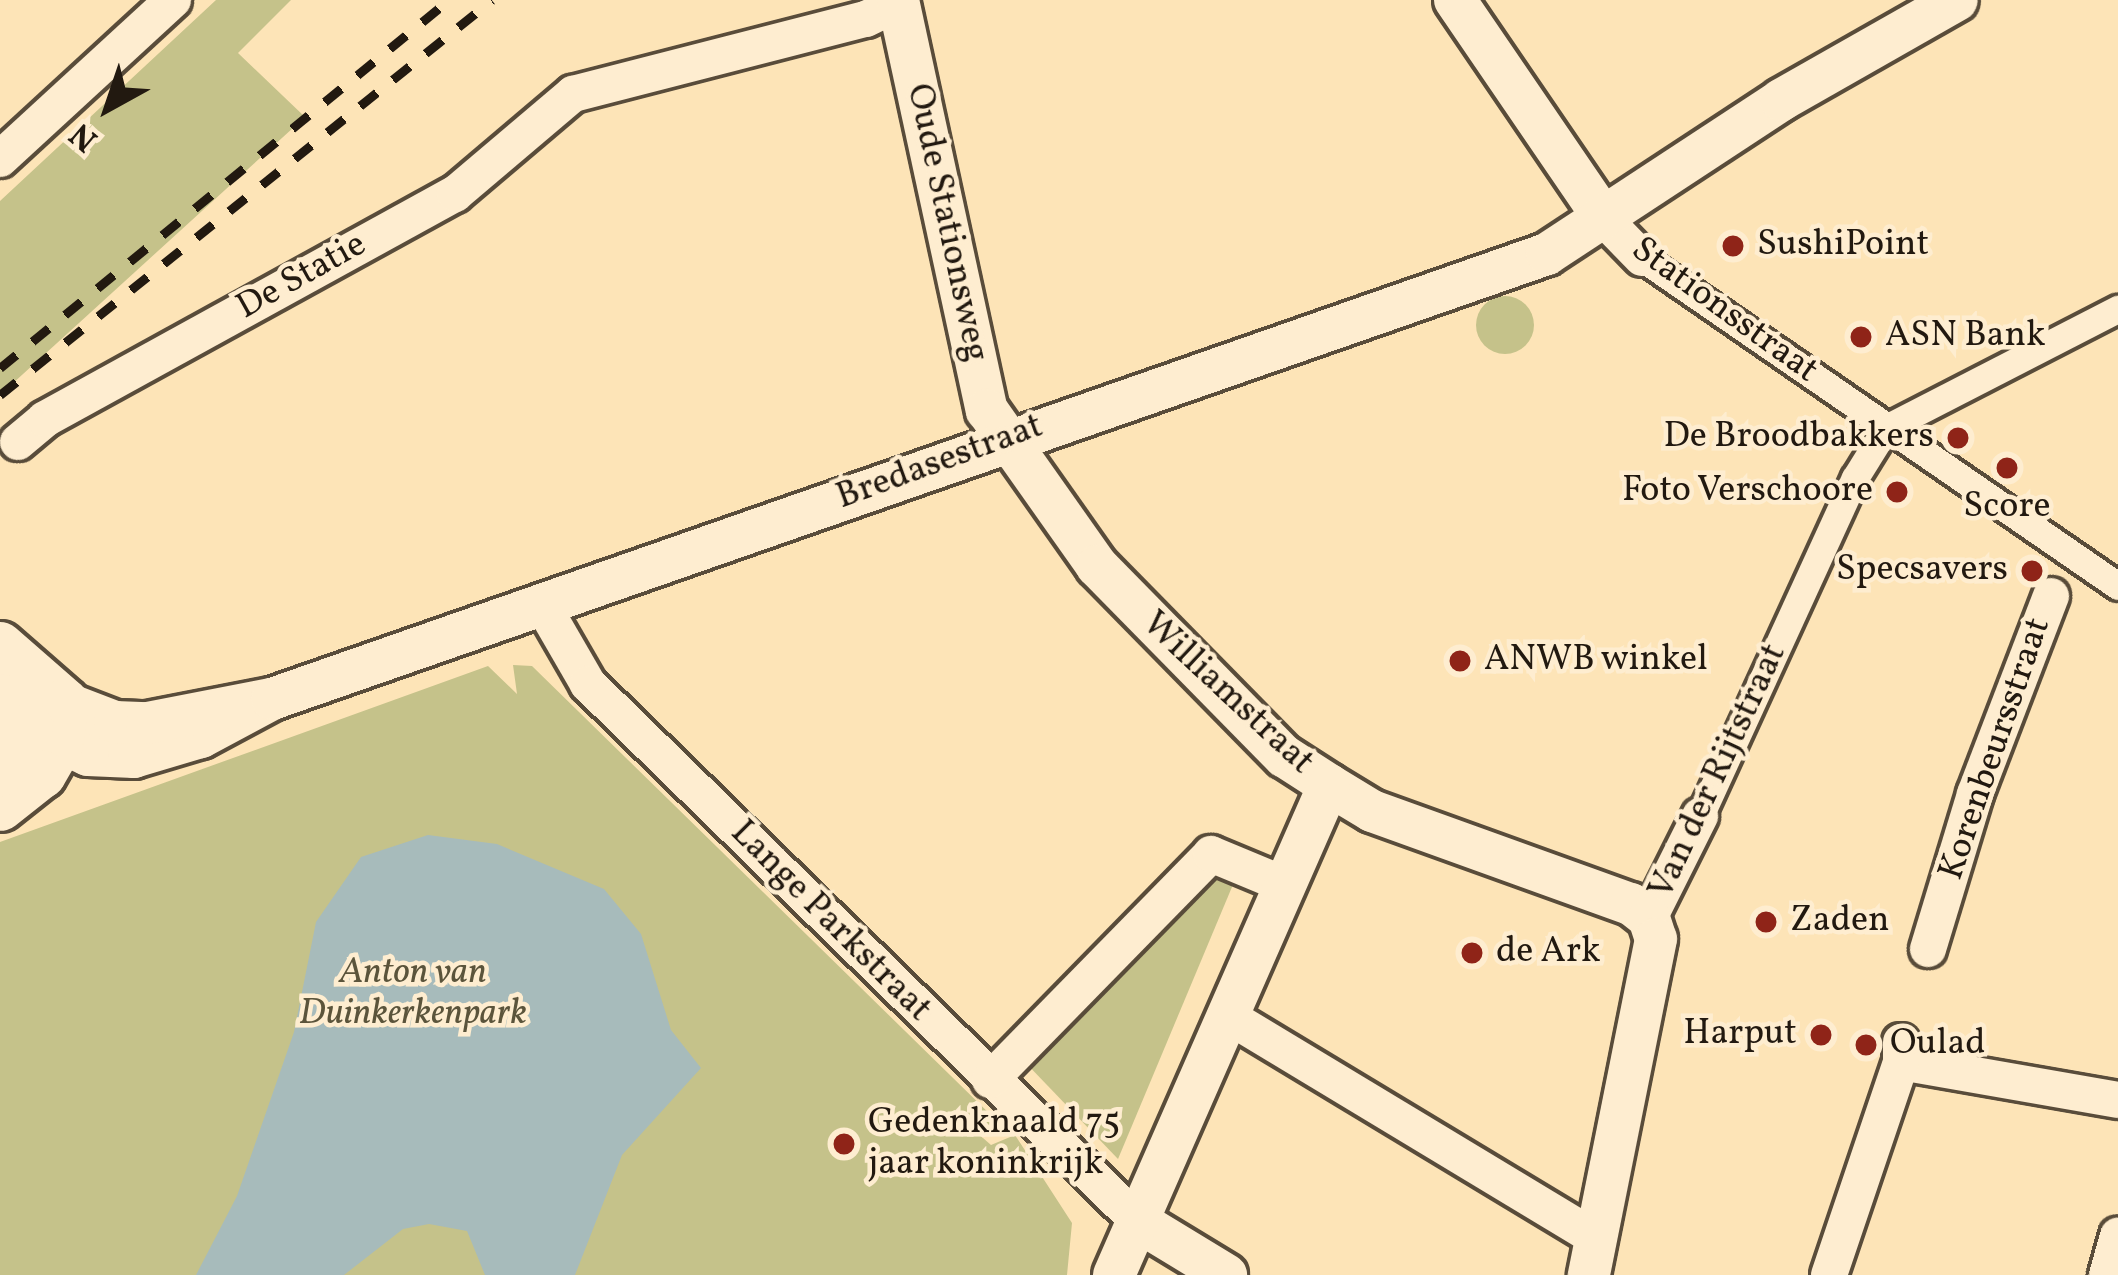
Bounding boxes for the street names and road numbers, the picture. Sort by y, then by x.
street label: Oude Stationsweg [895,80,997,366]
street label: De Statie [230,224,374,330]
street label: Stationsstraat [1622,229,1826,393]
street label: Bredasestraat [831,406,1049,520]
street label: Williamstraat [1132,603,1322,785]
street label: Korenbeursstraat [1931,612,2061,886]
street label: Van der Rijtstraat [1641,637,1797,907]
street label: Lange Parkstraat [720,812,940,1032]

